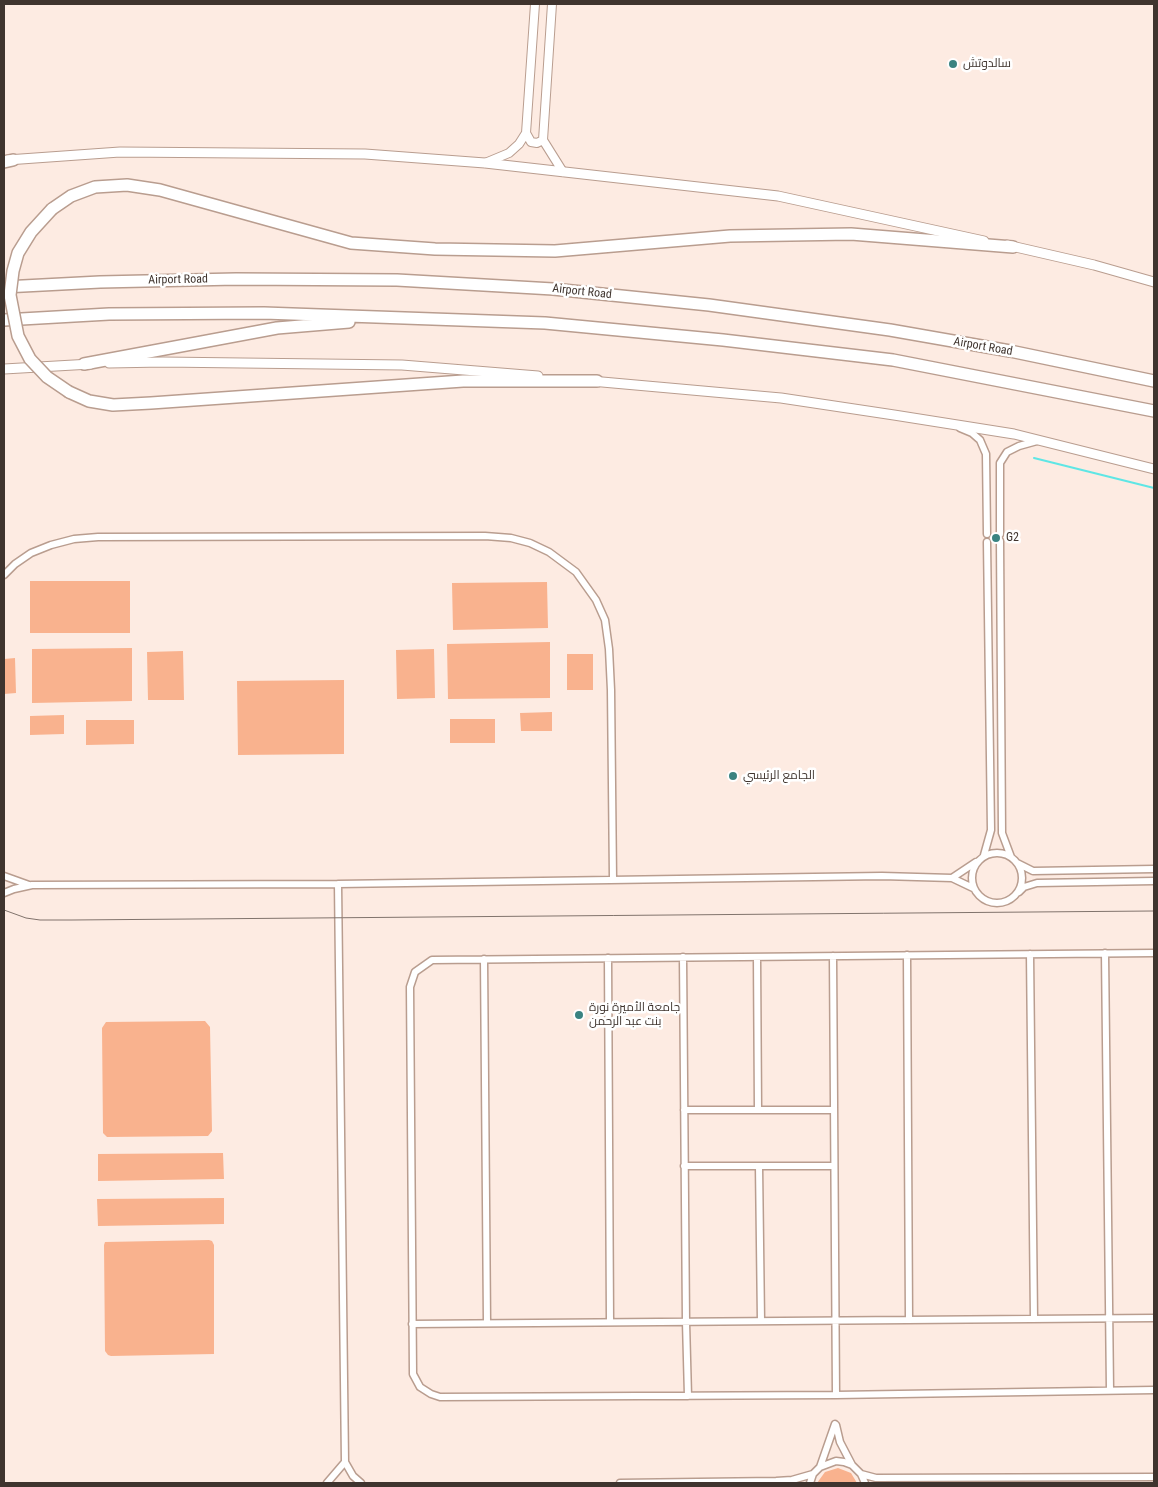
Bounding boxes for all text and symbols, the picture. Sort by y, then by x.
place label: سالدوتش [963,57,1011,71]
marker: سالدوتش [947,58,959,70]
street label: Airport Road [148,272,208,288]
street label: Airport Road [552,282,612,302]
street label: Airport Road [952,335,1014,359]
place label: G2 [1006,531,1019,545]
marker: G2 [990,532,1002,544]
place label: الجامع الرئيسي [743,769,815,783]
marker: الجامع الرئيسي [727,770,739,782]
place label: جامعة الأميرة نورة بنت عبد الرحمن [589,1001,680,1029]
marker: جامعة الأميرة نورة بنت عبد الرحمن [573,1009,585,1021]

